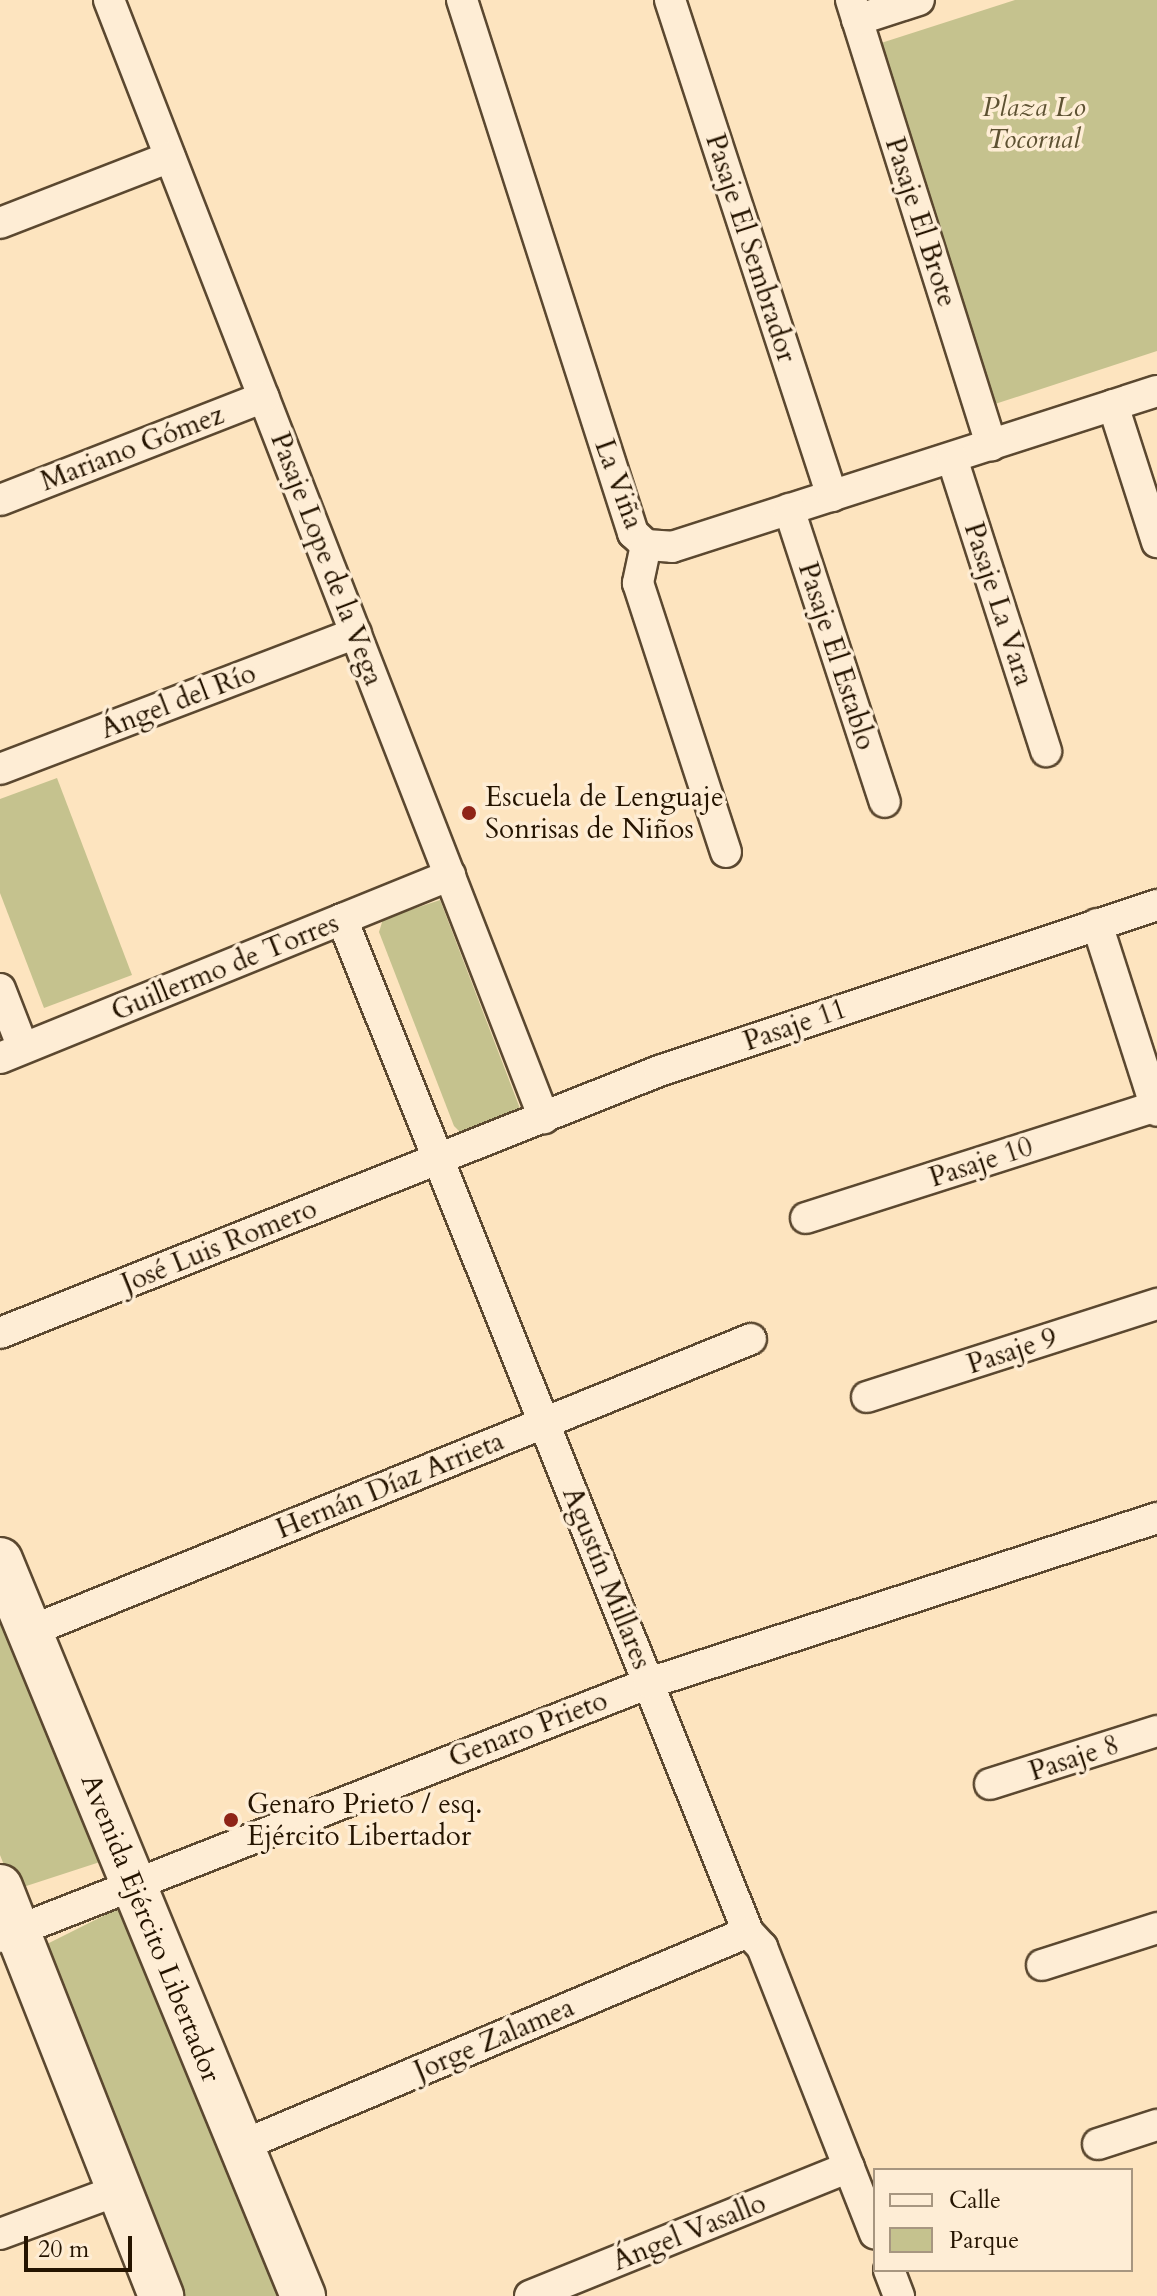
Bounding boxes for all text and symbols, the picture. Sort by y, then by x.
park label: Plaza Lo Tocornal [982,90,1086,156]
street label: Pasaje El Sembrador [698,130,804,366]
street label: Pasaje El Brote [878,133,964,311]
street label: Mariano Gómez [36,398,228,498]
street label: Pasaje Lope de la Vega [263,428,391,690]
street label: La Viña [587,435,651,533]
street label: Pasaje La Vara [957,518,1041,690]
street label: Pasaje El Establo [791,558,883,754]
street label: Ángel del Río [96,656,260,746]
place label: Escuela de Lenguaje Sonrisas de Niños [485,780,724,846]
marker: Escuela de Lenguaje Sonrisas de Niños [460,804,478,822]
street label: Guillermo de Torres [106,906,344,1028]
street label: Pasaje 11 [739,992,851,1058]
street label: Pasaje 10 [925,1130,1037,1194]
street label: José Luis Romero [116,1192,322,1300]
street label: Pasaje 9 [963,1321,1061,1381]
street label: Hernán Díaz Arrieta [271,1424,509,1546]
street label: Agustín Millares [555,1482,659,1674]
street label: Genaro Prieto [444,1683,612,1775]
street label: Pasaje 8 [1025,1728,1123,1788]
street label: Avenida Ejército Libertador [74,1769,228,2087]
place label: Genaro Prieto / esq. Ejército Libertador [247,1787,482,1853]
marker: Genaro Prieto / esq. Ejército Libertador [222,1811,240,1829]
street label: Jorge Zalamea [409,1990,579,2088]
legend [873,2168,1133,2272]
text: Calle [949,2184,1001,2217]
street label: Ángel Vasallo [607,2186,771,2278]
scale bar [28,2220,136,2270]
text: Parque [949,2224,1019,2257]
text: 20 m [38,2233,89,2266]

